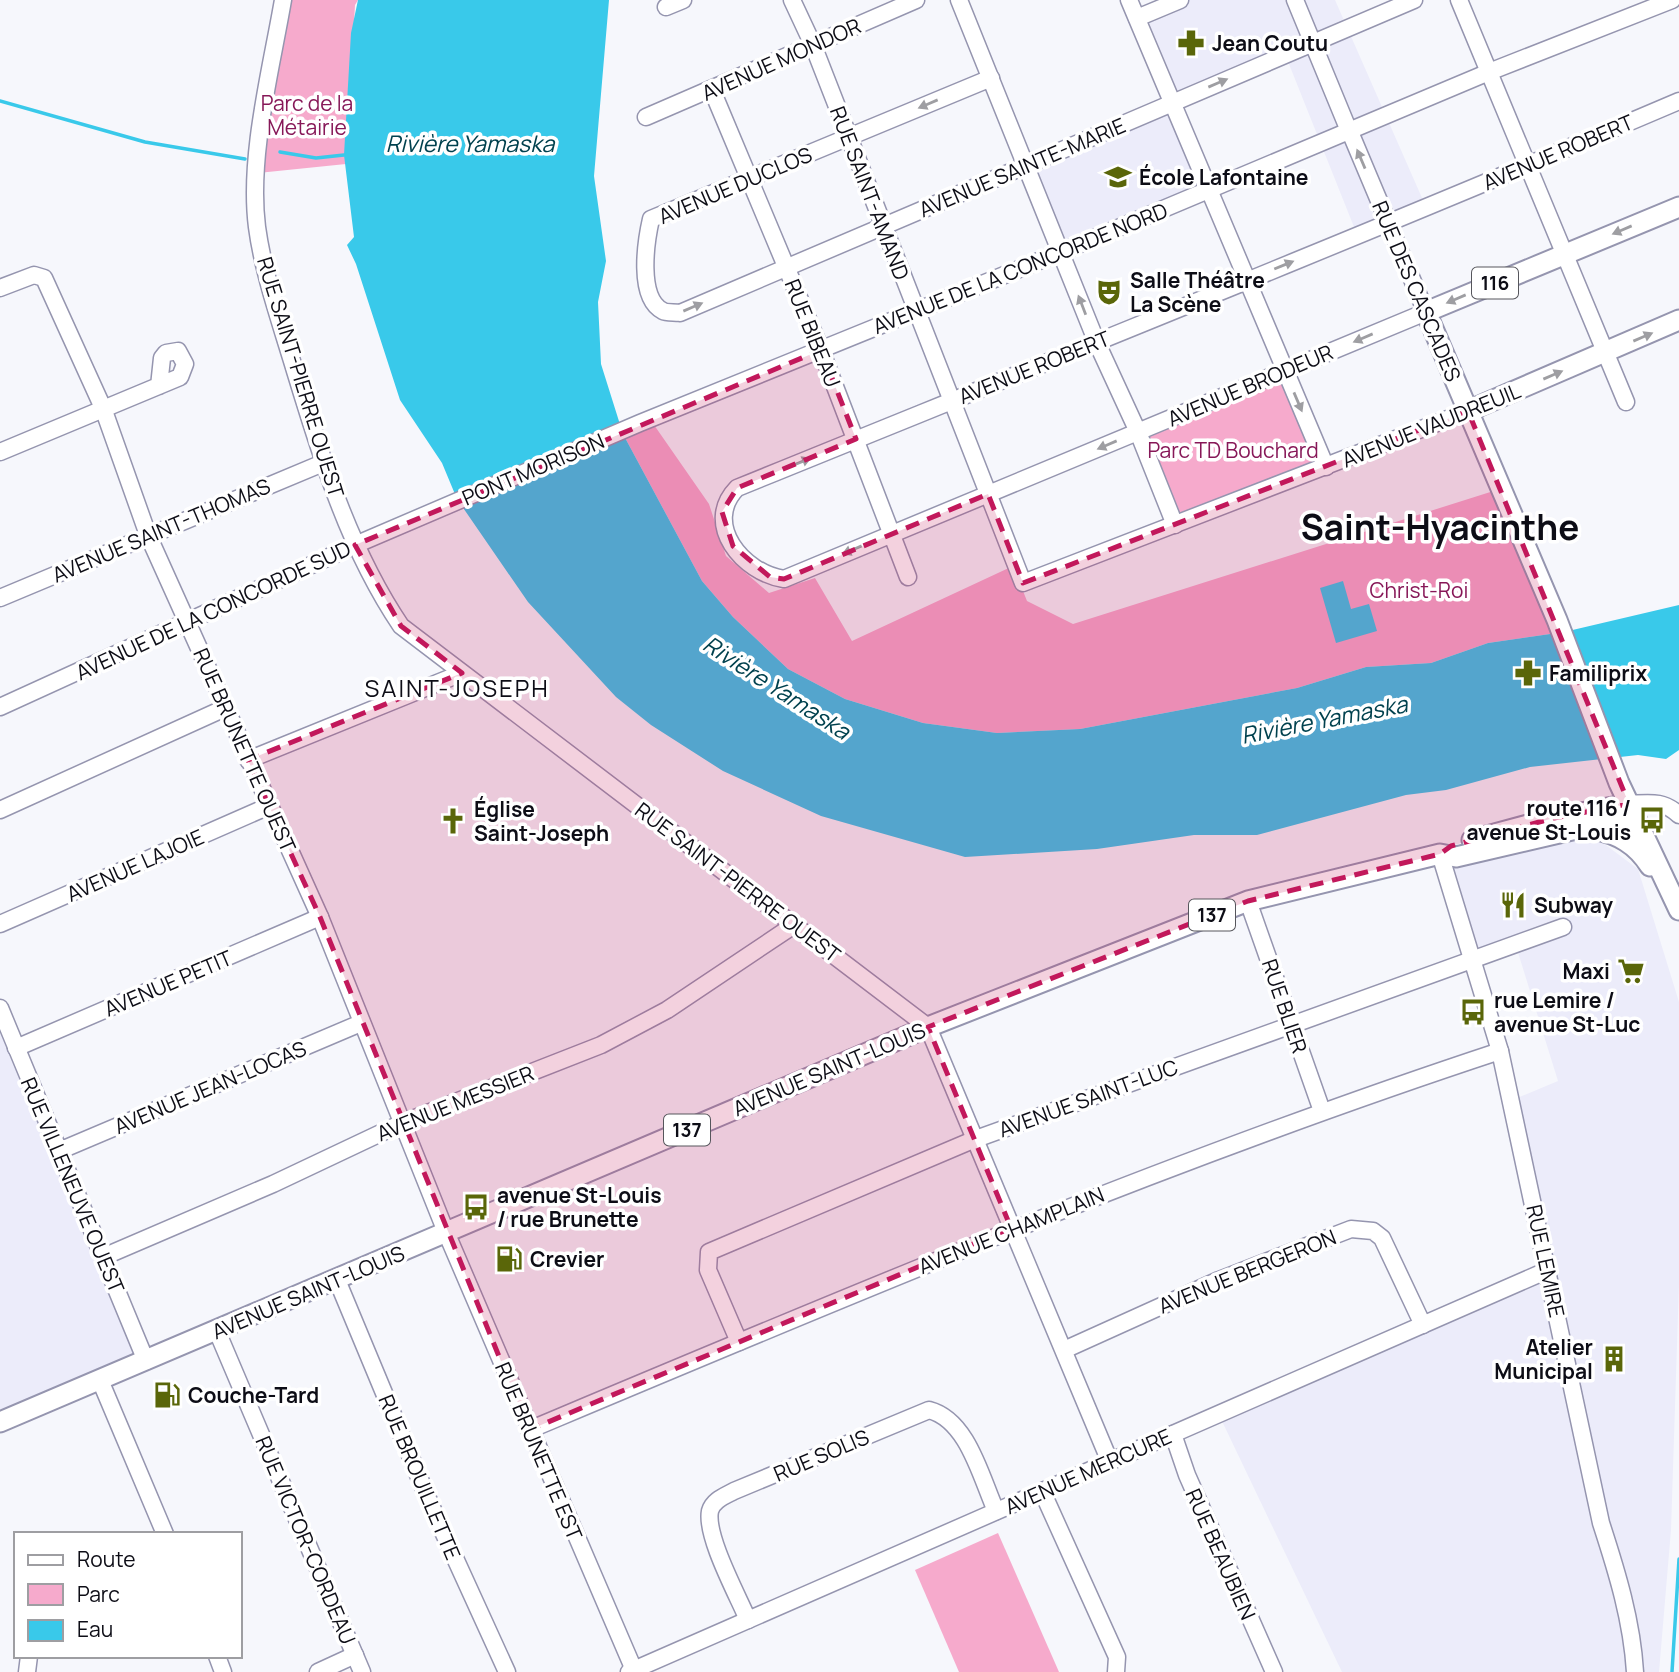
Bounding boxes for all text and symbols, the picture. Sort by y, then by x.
street label: AVENUE MONDOR [697,11,865,107]
pharmacy icon: Jean Coutu [1176,28,1206,58]
place label: Jean Coutu [1212,29,1328,57]
one-way arrow [1208,78,1229,89]
park label: Parc de la Métairie [261,89,353,141]
one-way arrow [918,99,939,110]
street label: RUE SAINT-AMAND [824,102,916,284]
street label: AVENUE ROBERT [1479,108,1638,196]
street label: AVENUE SAINTE-MARIE [914,111,1130,223]
water label: Rivière Yamaska [386,127,556,159]
street label: AVENUE DUCLOS [654,140,816,230]
one-way arrow [1356,148,1367,169]
school or university icon: École Lafontaine [1103,162,1133,192]
place label: École Lafontaine [1139,163,1308,191]
street label: AVENUE DE LA CONCORDE NORD [868,196,1172,340]
street label: RUE DES CASCADES [1366,196,1468,386]
one-way arrow [1611,225,1632,236]
street label: RUE SAINT-PIERRE OUEST [251,253,351,501]
one-way arrow [1273,259,1294,270]
place label: Salle Théâtre La Scène [1130,266,1265,318]
road number: 116 [1472,268,1518,298]
street label: RUE BIBEAU [779,275,847,391]
theatre icon: Salle Théâtre La Scène [1094,277,1124,307]
one-way arrow [1076,294,1087,315]
one-way arrow [1446,294,1467,305]
one-way arrow [683,302,704,313]
street label: AVENUE ROBERT [954,324,1114,410]
one-way arrow [1632,332,1653,343]
one-way arrow [1352,333,1373,344]
street label: AVENUE BRODEUR [1163,338,1337,432]
one-way arrow [1543,369,1563,381]
street label: AVENUE VAUDREUIL [1338,376,1525,474]
one-way arrow [1293,391,1304,412]
street label: PONT MORISON [458,426,608,512]
park label: Parc TD Bouchard [1147,436,1319,464]
one-way arrow [1097,439,1118,450]
one-way arrow [790,456,811,467]
street label: AVENUE SAINT-THOMAS [48,471,274,589]
district label: Saint-Hyacinthe [1301,503,1579,551]
street label: AVENUE DE LA CONCORDE SUD [71,534,355,686]
one-way arrow [841,545,862,556]
park label: Christ-Roi [1370,576,1468,604]
water label: Rivière Yamaska [698,628,857,747]
street label: RUE BRUNETTE OUEST [187,644,303,857]
pharmacy icon: Familiprix [1513,658,1543,688]
place label: Familiprix [1549,659,1647,687]
district label: SAINT-JOSEPH [364,671,550,704]
water label: Rivière Yamaska [1238,687,1411,751]
place label: route 116 / avenue St-Louis [1466,794,1631,846]
place label: Église Saint-Joseph [474,795,609,847]
street label: RUE SAINT-PIERRE OUEST [630,796,847,969]
bus stop icon: route 116 / avenue St-Louis [1637,805,1667,835]
church icon: Église Saint-Joseph [438,806,468,836]
street label: AVENUE LAJOIE [62,822,208,908]
restaurant icon: Subway [1498,890,1528,920]
place label: Subway [1534,891,1613,919]
road number: 137 [1189,900,1235,931]
street label: AVENUE PETIT [100,943,237,1023]
street label: RUE BLIER [1256,955,1314,1057]
supermarket icon: Maxi [1616,956,1646,986]
place label: Maxi [1562,957,1610,985]
place label: rue Lemire / avenue St-Luc [1494,986,1640,1038]
bus stop icon: rue Lemire / avenue St-Luc [1458,997,1488,1027]
street label: AVENUE SAINT-LOUIS [728,1016,930,1122]
street label: AVENUE JEAN-LOCAS [110,1034,310,1140]
street label: AVENUE SAINT-LUC [994,1052,1182,1144]
street label: AVENUE MESSIER [372,1059,538,1147]
street label: RUE VILLENEUVE OUEST [15,1073,131,1298]
road number: 137 [664,1114,710,1146]
street label: AVENUE CHAMPLAIN [914,1180,1108,1280]
place label: avenue St-Louis / rue Brunette [497,1181,662,1233]
bus stop icon: avenue St-Louis / rue Brunette [461,1192,491,1222]
street label: RUE LEMIRE [1520,1202,1572,1320]
street label: AVENUE BERGERON [1154,1223,1340,1319]
street label: AVENUE SAINT-LOUIS [207,1239,409,1345]
fuel station icon: Crevier [494,1244,524,1274]
place label: Crevier [530,1245,604,1273]
place label: Atelier Municipal [1494,1333,1593,1385]
building icon: Atelier Municipal [1599,1344,1629,1374]
street label: RUE BRUNETTE EST [489,1358,589,1545]
fuel station icon: Couche-Tard [152,1380,182,1410]
place label: Couche-Tard [188,1381,319,1409]
street label: RUE BROUILLETTE [373,1390,467,1564]
street label: RUE SOLIS [769,1422,873,1488]
street label: AVENUE MERCURE [1000,1422,1176,1520]
street label: RUE VICTOR-CORDEAU [249,1432,363,1648]
street label: RUE BEAUBIEN [1180,1484,1262,1624]
legend [14,1532,242,1658]
text: Route [77,1545,135,1573]
text: Parc [77,1580,120,1608]
text: Eau [77,1615,113,1643]

